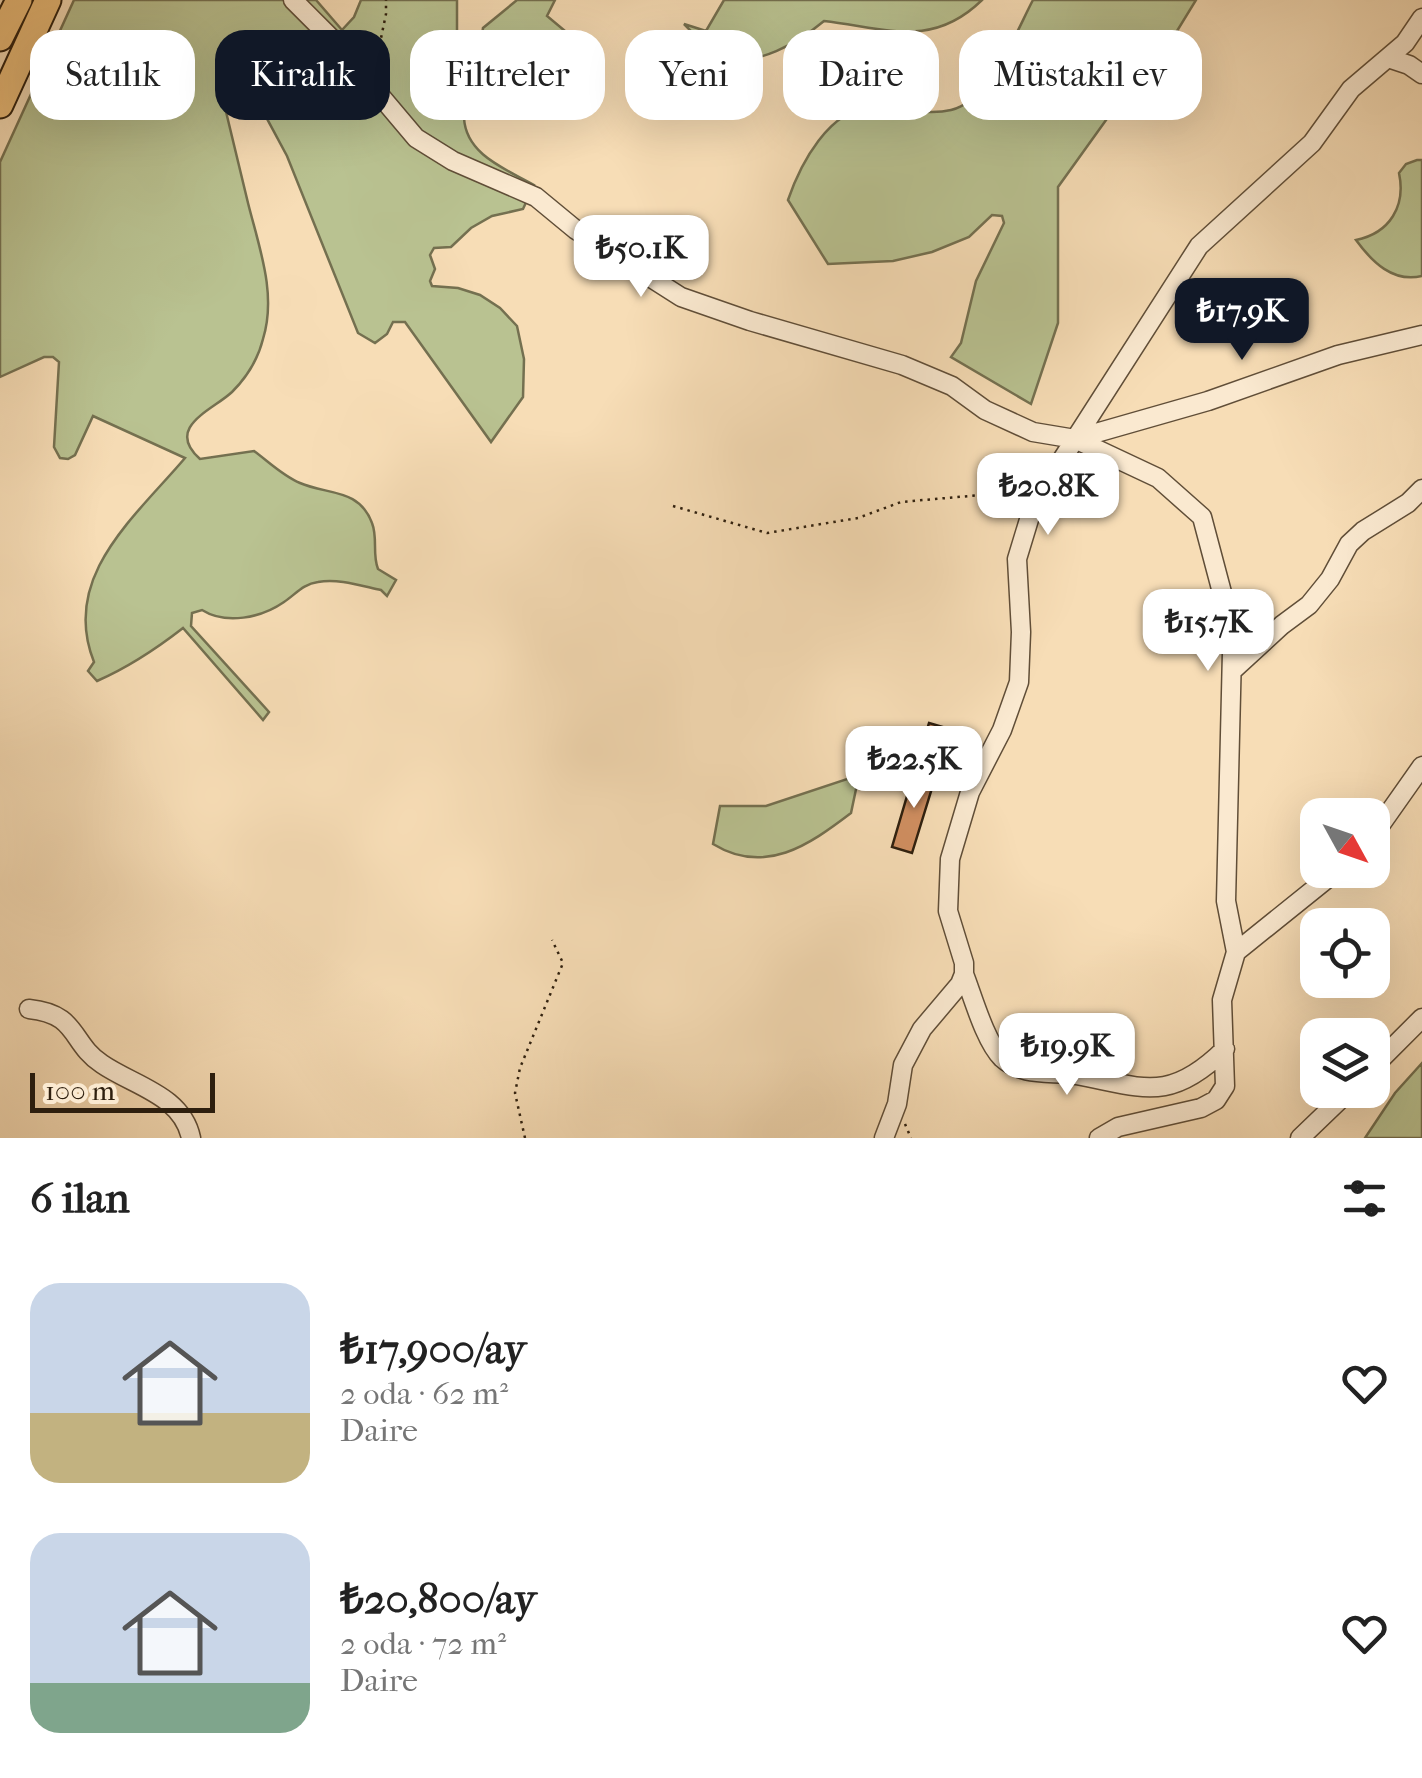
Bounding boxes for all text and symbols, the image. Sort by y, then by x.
chip: Satılık [30,30,195,120]
chip: Kiralık [215,30,390,120]
chip: Filtreler [410,30,605,120]
chip: Yeni [625,30,763,120]
chip: Daire [783,30,939,120]
chip: Müstakil ev [959,30,1202,120]
pin: ₺50.1K [560,215,722,300]
text: ₺50.1K [596,229,686,266]
pin: ₺17.9K [1161,278,1323,363]
text: ₺17.9K [1197,292,1287,329]
pin: ₺20.8K [967,453,1129,538]
text: ₺20.8K [999,467,1097,504]
pin: ₺15.7K [1127,589,1289,674]
text: ₺15.7K [1165,603,1251,640]
pin: ₺22.5K [833,726,995,811]
text: ₺22.5K [867,740,961,777]
north arrow [1300,798,1390,888]
map controls [1300,798,1390,1108]
button: locate [1300,908,1390,998]
pin: ₺19.9K [986,1013,1148,1098]
button: layers [1300,1018,1390,1108]
text: ₺19.9K [1021,1027,1113,1064]
scale bar [30,1068,215,1112]
text: 100 m [45,1074,115,1107]
icon: filters [1337,1171,1392,1226]
text: 6 ilan [30,1174,130,1223]
icon: home [110,1323,230,1443]
text: ₺17,900/ay [340,1325,526,1374]
icon: heart [1337,1356,1392,1411]
text: 2 oda · 62 m² [340,1375,508,1412]
text: Daire [340,1412,418,1449]
icon: home [110,1573,230,1693]
text: ₺20,800/ay [340,1575,536,1624]
icon: heart [1337,1606,1392,1661]
text: 2 oda · 72 m² [340,1625,506,1662]
text: Daire [340,1662,418,1699]

